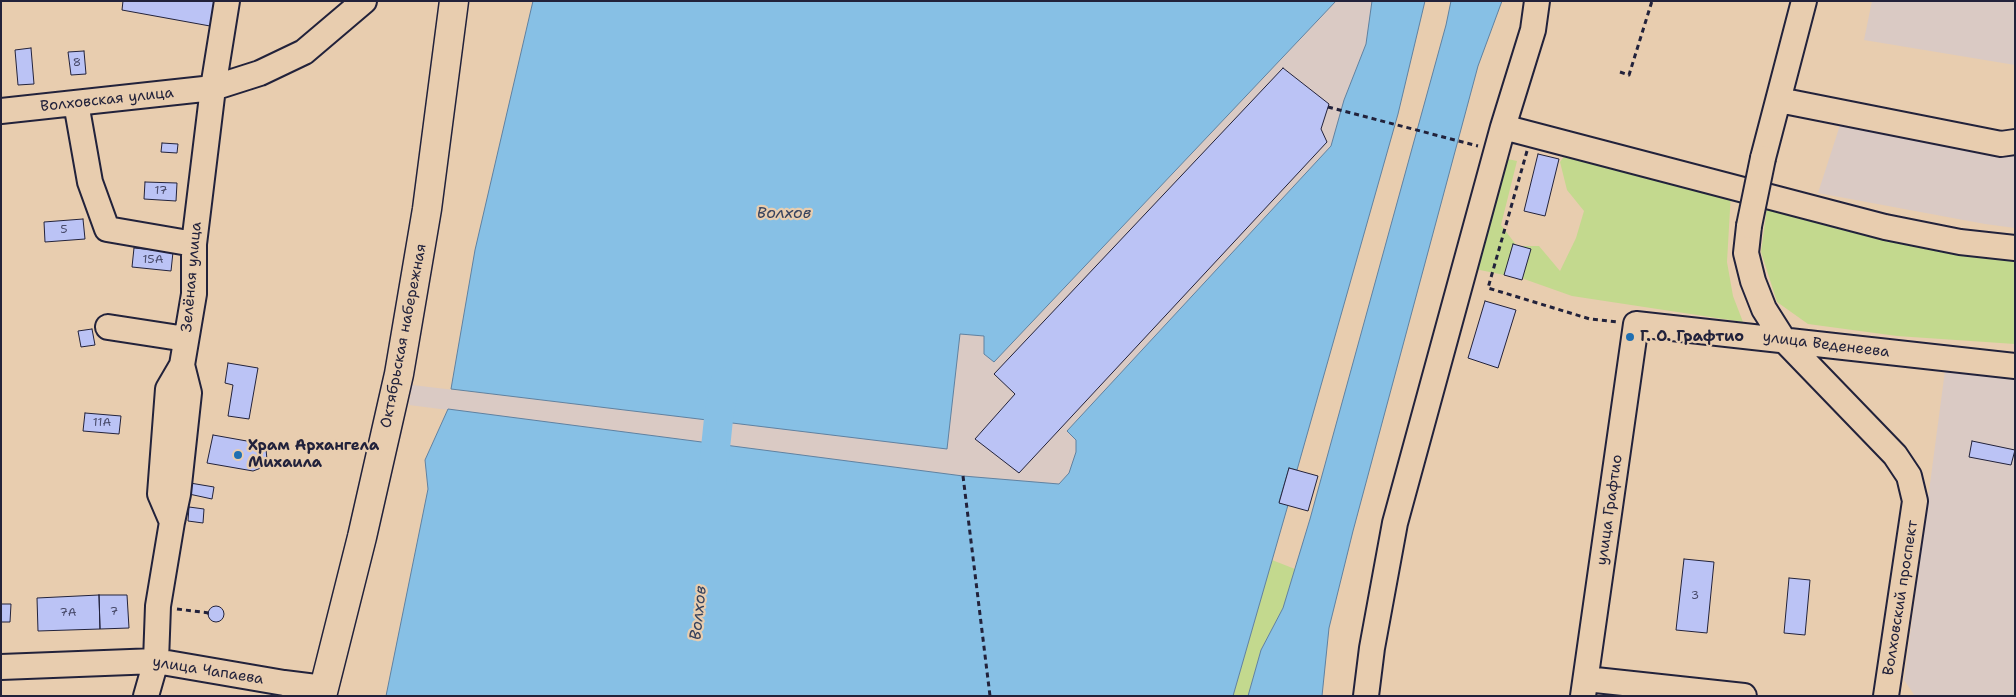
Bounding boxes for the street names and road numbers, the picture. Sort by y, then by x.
street label: Волховская улица [40,84,174,116]
street label: Зелёная улица [178,221,206,333]
street label: Октябрьская набережная [377,242,431,430]
street label: улица Веденеева [1762,328,1890,362]
street label: улица Графтио [1593,453,1627,567]
street label: Волховский проспект [1880,519,1922,677]
street label: улица Чапаева [151,653,265,689]

